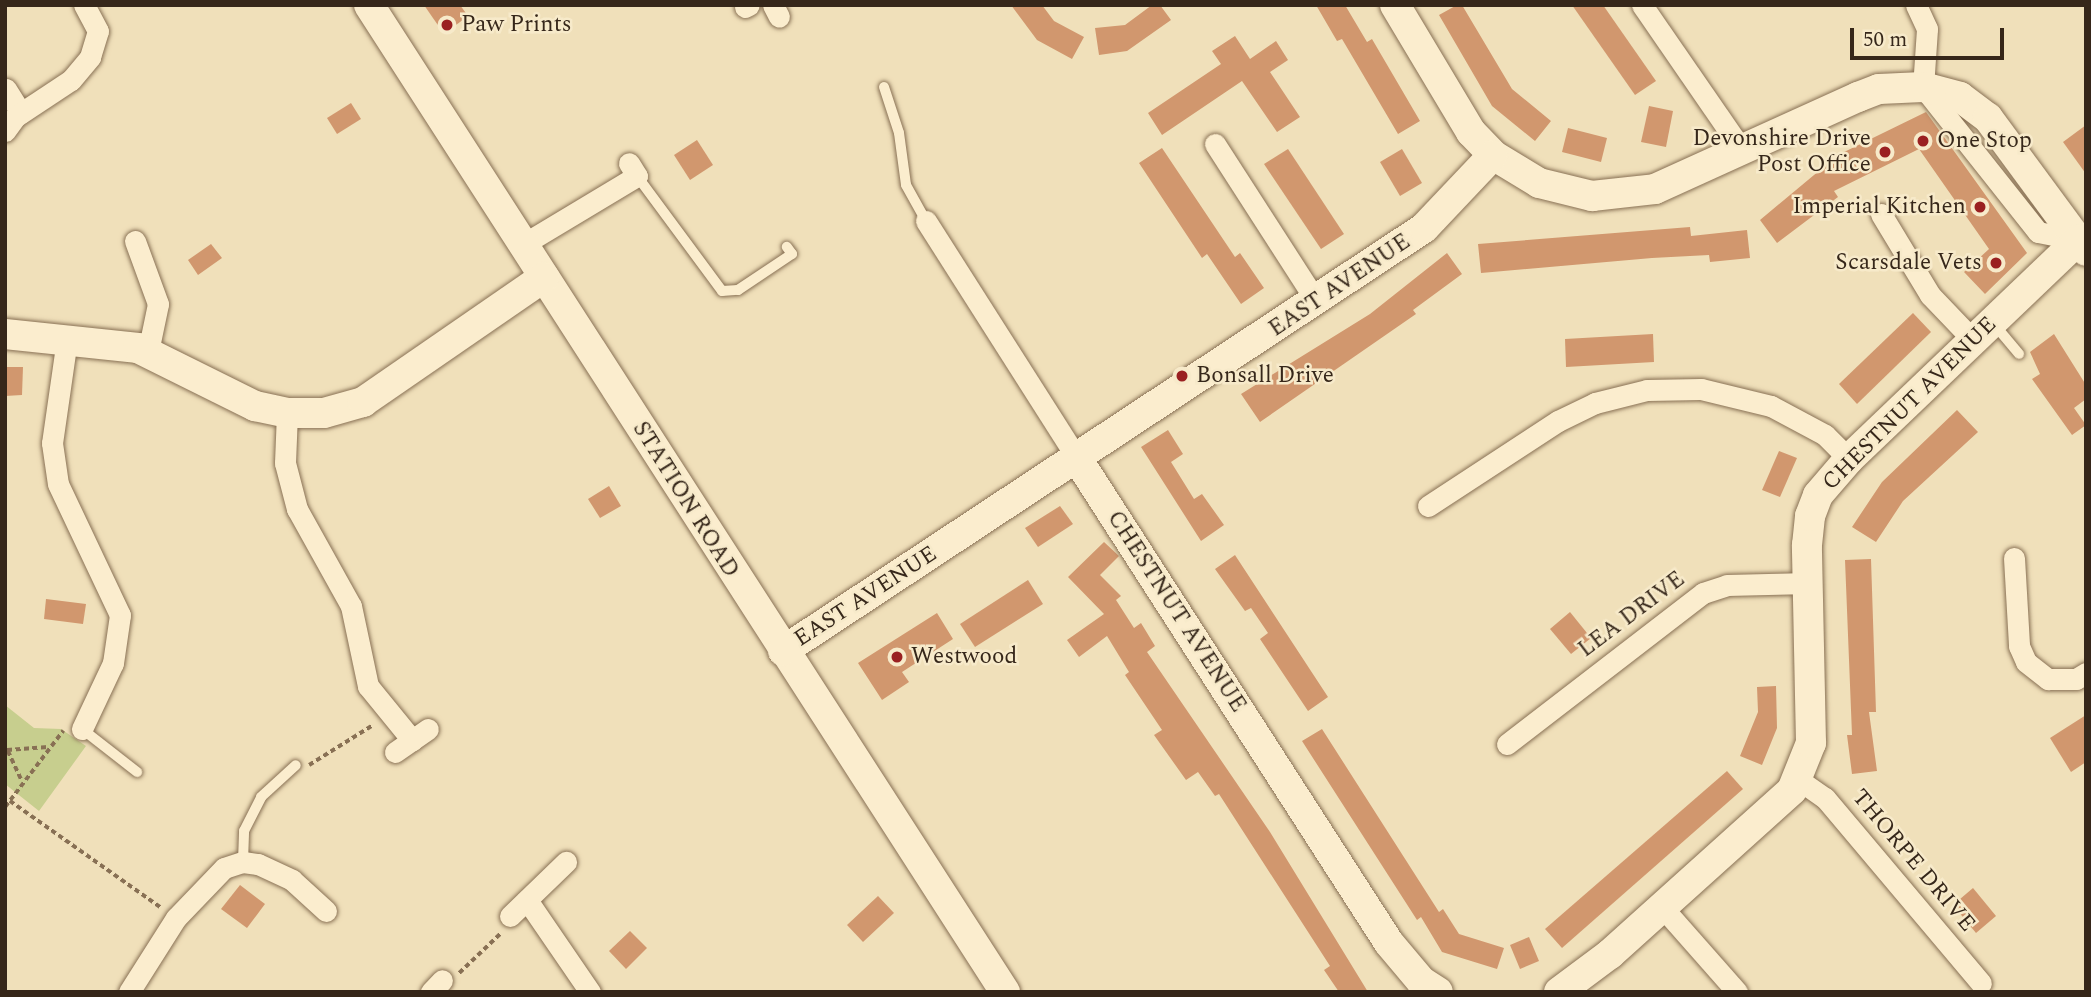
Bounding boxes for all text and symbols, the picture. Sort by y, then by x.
place label: Paw Prints [461,11,572,39]
scale bar [1853,14,2007,58]
marker: Paw Prints [439,17,455,33]
text: 50 m [1863,24,1907,56]
place label: Devonshire Drive Post Office [1692,125,1871,179]
place label: One Stop [1937,127,2032,155]
marker: One Stop [1915,133,1931,149]
marker: Devonshire Drive Post Office [1877,144,1893,160]
place label: Imperial Kitchen [1792,193,1966,221]
marker: Imperial Kitchen [1972,199,1988,215]
street label: EAST AVENUE [1264,229,1416,343]
place label: Scarsdale Vets [1835,249,1982,277]
marker: Scarsdale Vets [1988,255,2004,271]
street label: CHESTNUT AVENUE [1817,311,2003,497]
place label: Bonsall Drive [1196,362,1334,390]
marker: Bonsall Drive [1174,368,1190,384]
street label: STATION ROAD [626,417,744,583]
street label: CHESTNUT AVENUE [1100,506,1252,718]
street label: EAST AVENUE [789,541,943,653]
street label: LEA DRIVE [1573,566,1691,664]
place label: Westwood [911,643,1017,671]
marker: Westwood [889,649,905,665]
street label: THORPE DRIVE [1845,784,1981,938]

